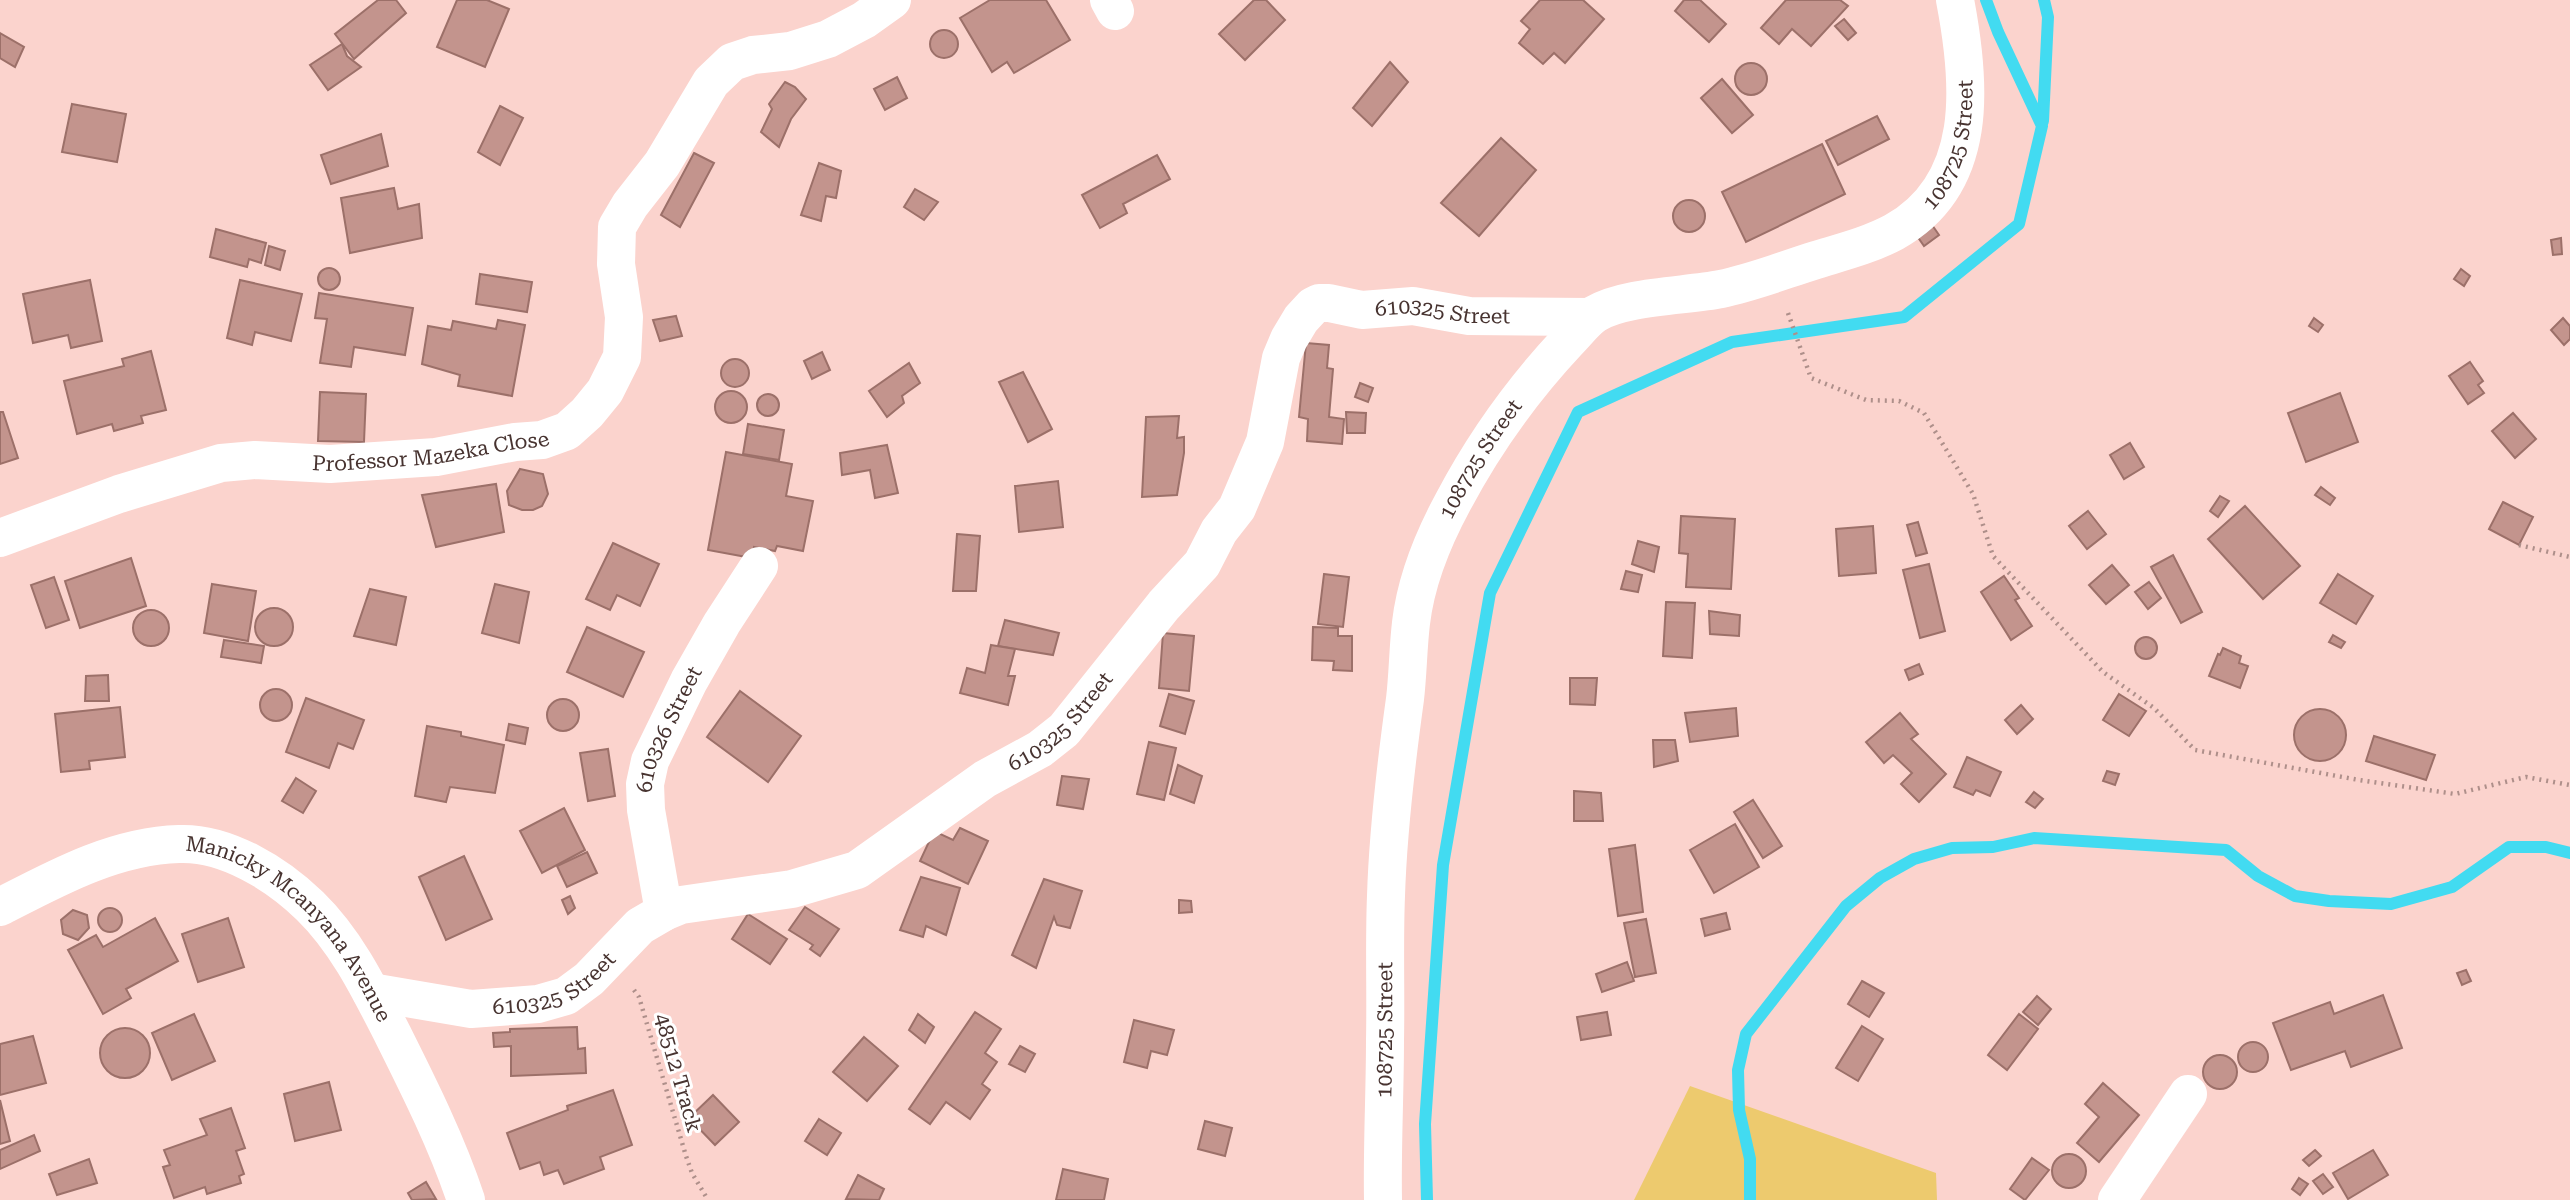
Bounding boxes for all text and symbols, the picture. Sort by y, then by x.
street label: 108725 Street [1918,79,1977,215]
street label: 610325 Street [1374,294,1510,328]
street label: 108725 Street [1434,394,1527,523]
street label: Professor Mazeka Close [311,426,552,476]
street label: 610326 Street [633,662,707,793]
street label: 610325 Street [1004,667,1118,776]
street label: Manicky Mcanyana Avenue [185,832,396,1026]
street label: 610325 Street [492,947,620,1019]
street label: 108725 Street [1372,962,1397,1098]
street label: 48512 Track [650,1011,706,1135]

